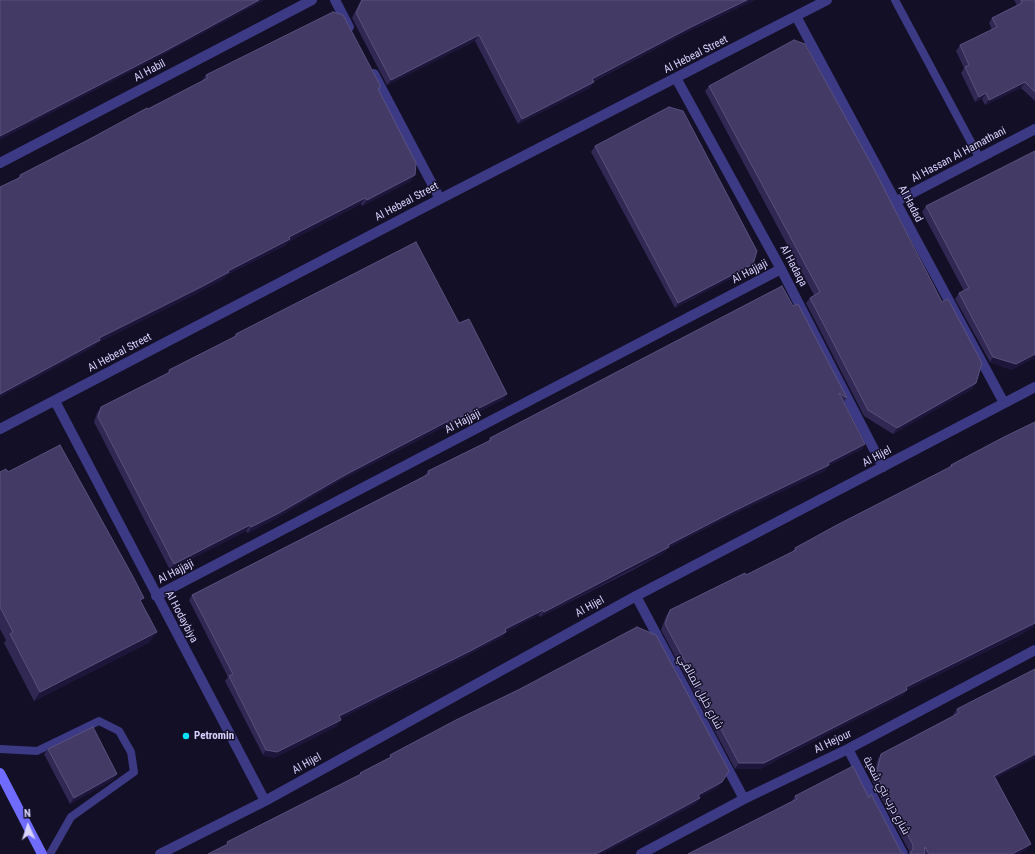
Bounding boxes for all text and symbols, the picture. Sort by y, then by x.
street label: Al Hebeal Street [662,33,730,77]
street label: Al Habil [132,57,168,85]
street label: Al Hassan Al Hamathani [909,124,1009,186]
street label: Al Hebeal Street [373,180,441,224]
street label: Al Hadad [895,183,925,225]
street label: Al Hadaqa [777,243,809,289]
street label: Al Hajjaji [730,257,770,287]
street label: Al Hebeal Street [86,331,154,375]
street label: Al Hajjaji [443,407,483,437]
street label: Al Hijel [860,444,894,470]
street label: Al Hajjaji [156,557,196,587]
street label: Al Hodaybiya [162,589,200,645]
street label: Al Hijel [573,594,607,620]
street label: شارع خليل المالقي [675,652,725,732]
street label: Al Hejour [812,727,854,757]
place label: Petromin [194,729,234,743]
marker: Petromin [181,731,191,741]
street label: Al Hijel [290,751,324,777]
street label: شارع درب بني شعبة [860,755,912,837]
north arrow [8,806,48,846]
text: N [24,807,31,820]

